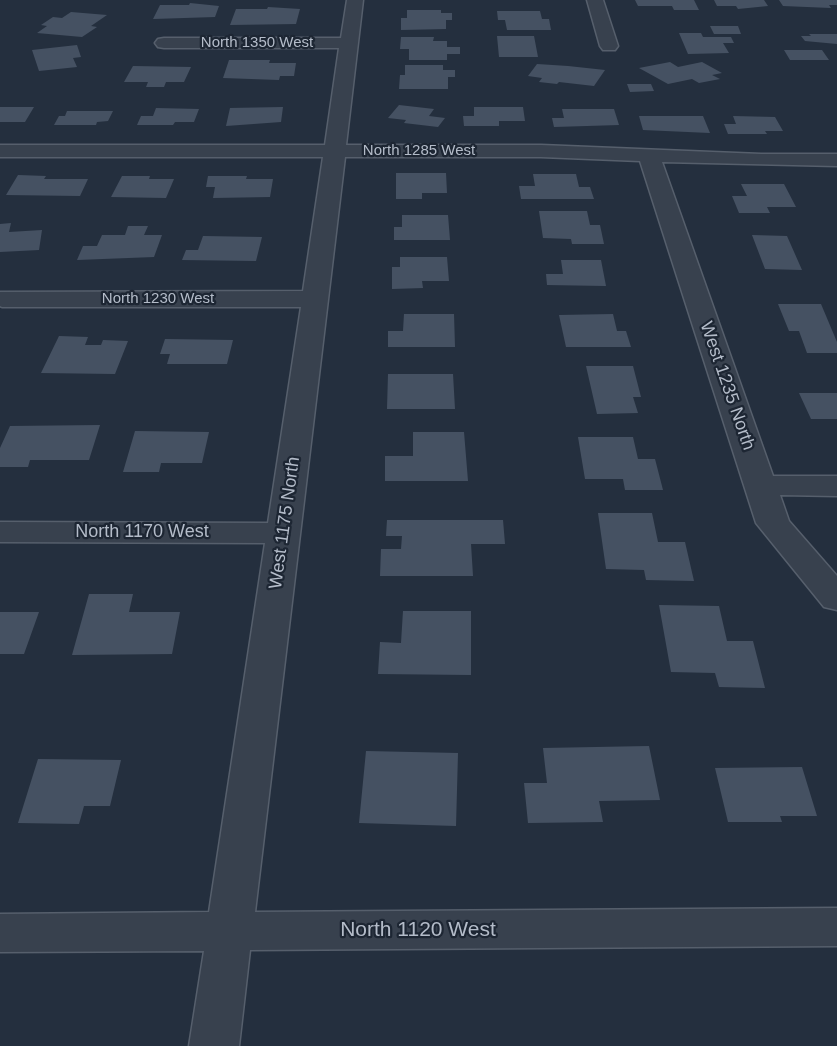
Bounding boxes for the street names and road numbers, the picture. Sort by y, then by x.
street label: North 1350 West [201,34,313,52]
street label: North 1285 West [363,142,475,160]
street label: North 1230 West [102,290,214,308]
street label: West 1235 North [695,319,759,453]
street label: West 1175 North [265,455,305,591]
street label: North 1170 West [75,521,209,543]
street label: North 1120 West [340,917,496,943]

